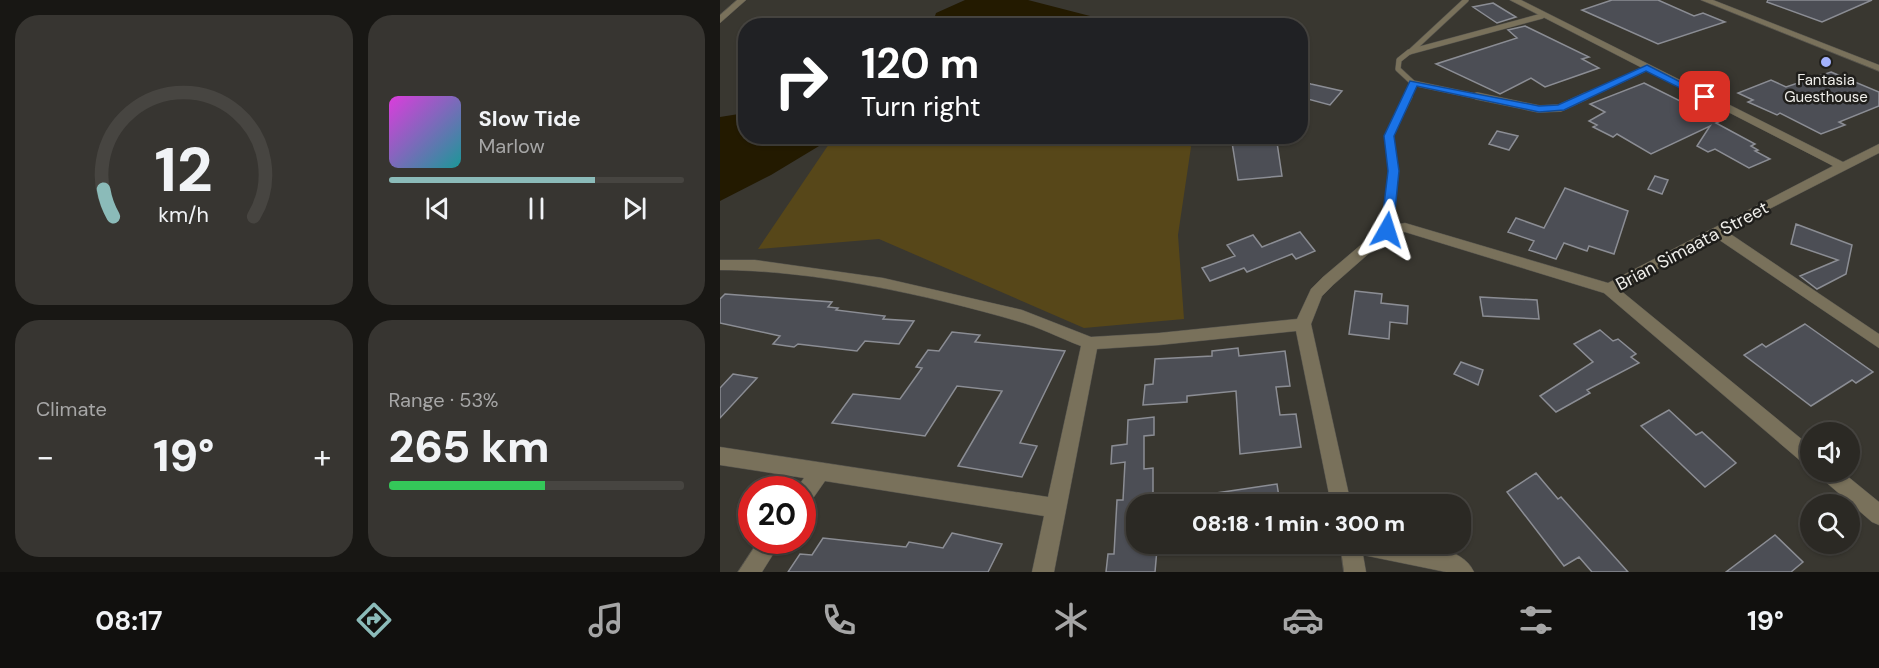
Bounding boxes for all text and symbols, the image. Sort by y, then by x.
text: 120 m [861,36,979,91]
icon: right [762,42,840,120]
marker: Fantasia Guesthouse [1819,55,1833,69]
place label: Fantasia Guesthouse [1784,70,1868,107]
pin [1679,71,1730,122]
icon: arrive [1688,80,1721,113]
text: Turn right [861,89,981,124]
text: Slow Tide [479,104,581,133]
text: 12 [154,129,213,210]
text: Marlow [479,133,545,159]
icon: previous [421,192,454,225]
icon: pause [520,192,553,225]
icon: next [618,192,651,225]
street label: Brian Simaata Street [1612,196,1772,296]
position arrow [1355,198,1419,262]
text: km/h [158,202,209,230]
text: Range · 53% [389,387,499,413]
text: Climate [36,396,107,422]
text: 265 km [389,417,550,476]
map controls [1800,422,1860,554]
button: sound [1800,422,1860,482]
text: 19° [153,426,215,485]
text: − [36,435,54,478]
text: + [313,435,331,478]
speed limit sign: 20 [738,476,816,554]
button: search [1800,494,1860,554]
text: 08:18 · 1 min · 300 m [1192,509,1405,538]
icon: directions [353,599,395,641]
icon: music [585,599,627,641]
icon: phone [818,599,860,641]
icon: climate [1050,599,1092,641]
icon: car [1282,599,1324,641]
icon: filters [1515,599,1557,641]
text: 08:17 [95,603,162,638]
text: 19° [1747,603,1784,638]

